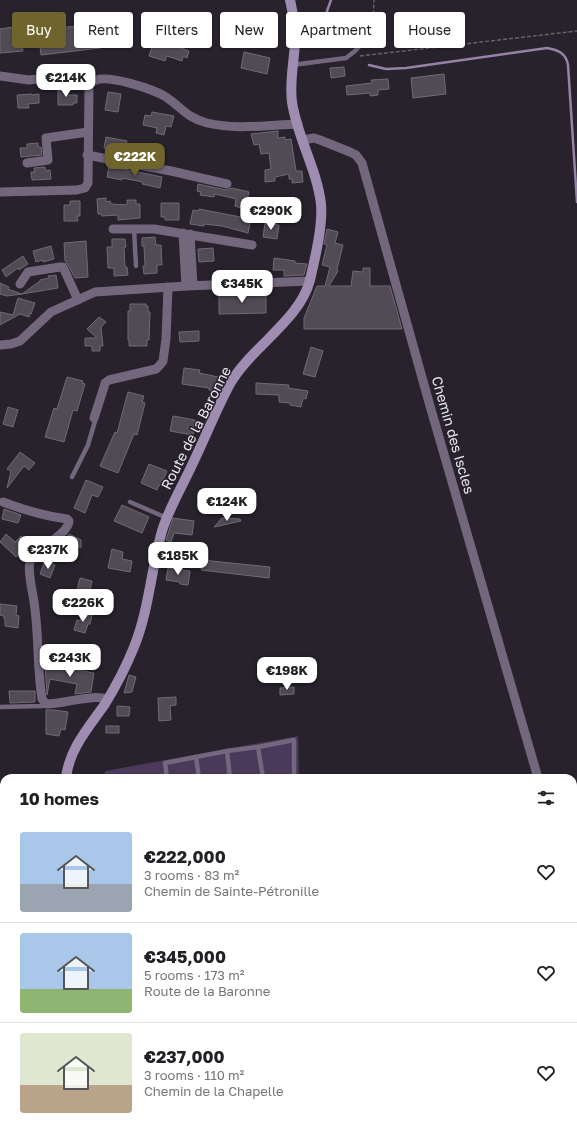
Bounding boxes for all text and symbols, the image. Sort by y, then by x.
chip: Buy [12,12,66,48]
chip: Rent [74,12,133,48]
chip: Filters [141,12,212,48]
chip: New [220,12,278,48]
chip: Apartment [286,12,386,48]
chip: House [394,12,465,48]
pin: €214K [38,64,94,98]
text: €214K [45,69,87,85]
pin: €222K [107,143,163,177]
text: €222K [114,148,156,164]
pin: €290K [243,197,299,231]
text: €290K [249,202,293,218]
pin: €345K [214,270,270,304]
text: €345K [221,275,263,291]
street label: Route de la Baronne [157,363,234,492]
street label: Chemin des Iscles [429,374,478,496]
pin: €124K [199,488,255,522]
text: €124K [206,493,248,509]
pin: €237K [20,536,76,570]
text: €237K [27,541,69,557]
pin: €185K [150,542,206,576]
text: €185K [157,547,199,563]
pin: €226K [55,589,111,623]
text: €226K [62,594,104,610]
pin: €243K [42,644,98,678]
text: €243K [49,649,91,665]
pin: €198K [259,657,315,691]
text: €198K [266,662,308,678]
icon: filters [535,787,557,809]
text: 10 homes [20,788,99,809]
text: €222,000 [144,846,226,867]
icon: home [52,848,100,896]
icon: heart [535,861,557,883]
text: 3 rooms · 83 m² [144,867,239,883]
text: Chemin de Sainte-Pétronille [144,883,319,899]
text: €345,000 [144,946,226,967]
icon: home [52,949,100,997]
icon: heart [535,962,557,984]
text: 5 rooms · 173 m² [144,967,244,983]
text: Route de la Baronne [144,983,270,999]
text: €237,000 [144,1046,225,1067]
icon: home [52,1049,100,1097]
icon: heart [535,1062,557,1084]
text: 3 rooms · 110 m² [144,1067,244,1083]
text: Chemin de la Chapelle [144,1083,284,1099]

